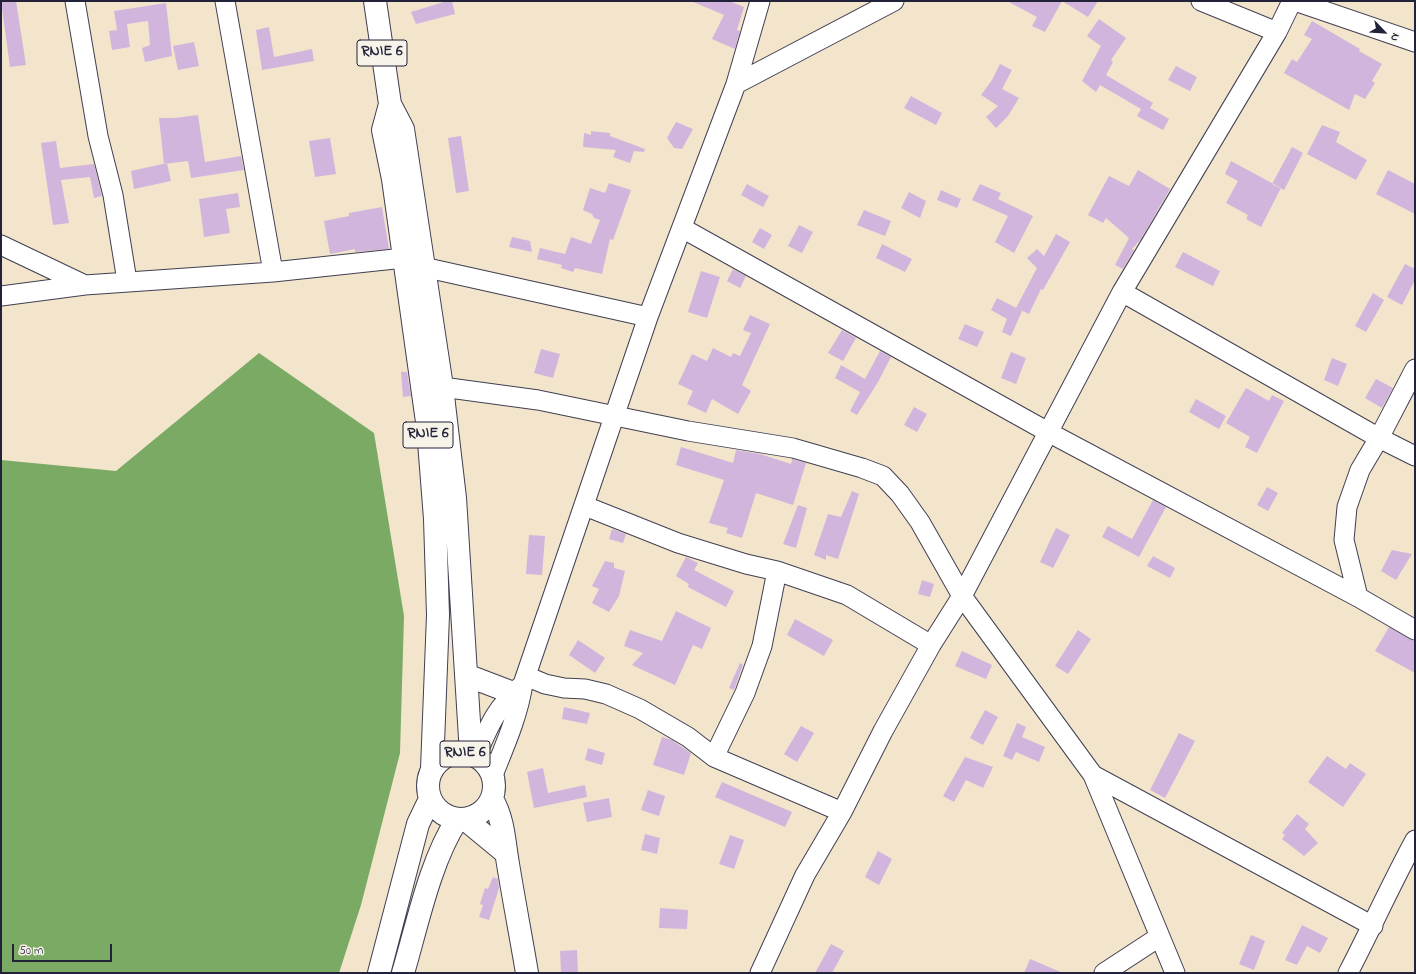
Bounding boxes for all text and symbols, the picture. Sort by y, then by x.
north arrow [1364,12,1404,52]
text: N [1386,30,1404,44]
road number: RNIE 6 [357,40,407,66]
road number: RNIE 6 [403,422,453,448]
road number: RNIE 6 [440,741,490,767]
scale bar [14,936,114,962]
text: 50 m [19,942,43,960]

